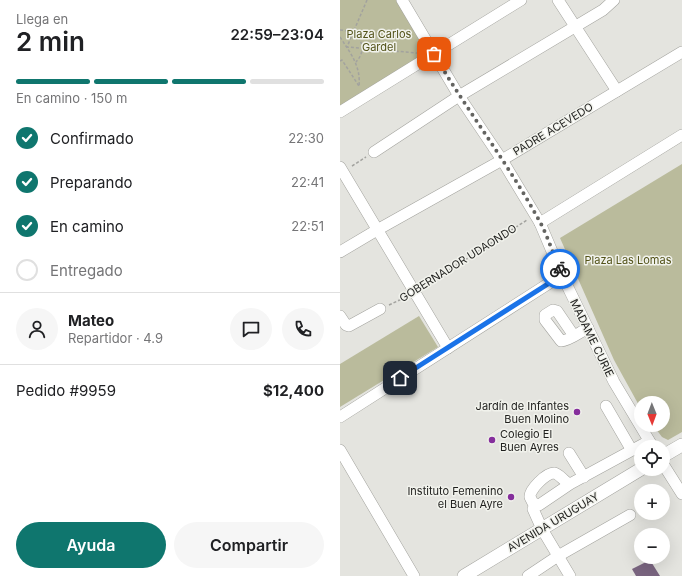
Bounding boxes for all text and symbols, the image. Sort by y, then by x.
text: Llega en [16,11,68,27]
text: 22:59–23:04 [230,25,324,44]
text: 2 min [16,26,85,57]
park label: Plaza Carlos Gardel [347,27,412,54]
pin [417,37,451,71]
icon: bag [423,43,445,65]
text: En camino · 150 m [16,90,128,106]
street label: PADRE ACEVEDO [510,100,596,158]
icon: check [16,127,38,149]
text: Confirmado [50,129,134,148]
text: 22:30 [288,130,324,146]
icon: check [16,171,38,193]
text: Preparando [50,173,133,192]
text: 22:41 [291,174,324,190]
icon: check [16,215,38,237]
text: En camino [50,217,124,236]
text: 22:51 [291,218,324,234]
street label: GOBERNADOR UDAONDO [397,221,519,305]
courier [540,249,580,289]
park label: Plaza Las Lomas [585,253,672,267]
icon: bike [549,258,571,280]
text: Entregado [50,261,123,280]
street label: MADAME CURIE [567,297,617,379]
button: person [16,308,58,350]
button: chat [230,308,272,350]
button: phone [282,308,324,350]
text: Mateo [68,311,114,330]
text: Repartidor · 4.9 [68,330,163,346]
pin [383,361,417,395]
icon: home [389,367,411,389]
text: Pedido #9959 [16,381,116,400]
text: $12,400 [263,381,324,400]
north arrow [634,396,670,432]
map controls [634,396,670,564]
place label: Jardín de Infantes Buen Molino [476,399,569,426]
marker: Jardín de Infantes Buen Molino [572,407,582,417]
place label: Colegio El Buen Ayres [500,427,559,454]
marker: Colegio El Buen Ayres [487,435,497,445]
button: locate [634,440,670,476]
place label: Instituto Femenino el Buen Ayre [407,484,503,511]
button: + [634,484,670,520]
street label: AVENIDA URUGUAY [505,489,602,555]
marker: Instituto Femenino el Buen Ayre [506,492,516,502]
button: Ayuda [16,522,166,568]
button: Compartir [174,522,324,568]
button: − [634,528,670,564]

